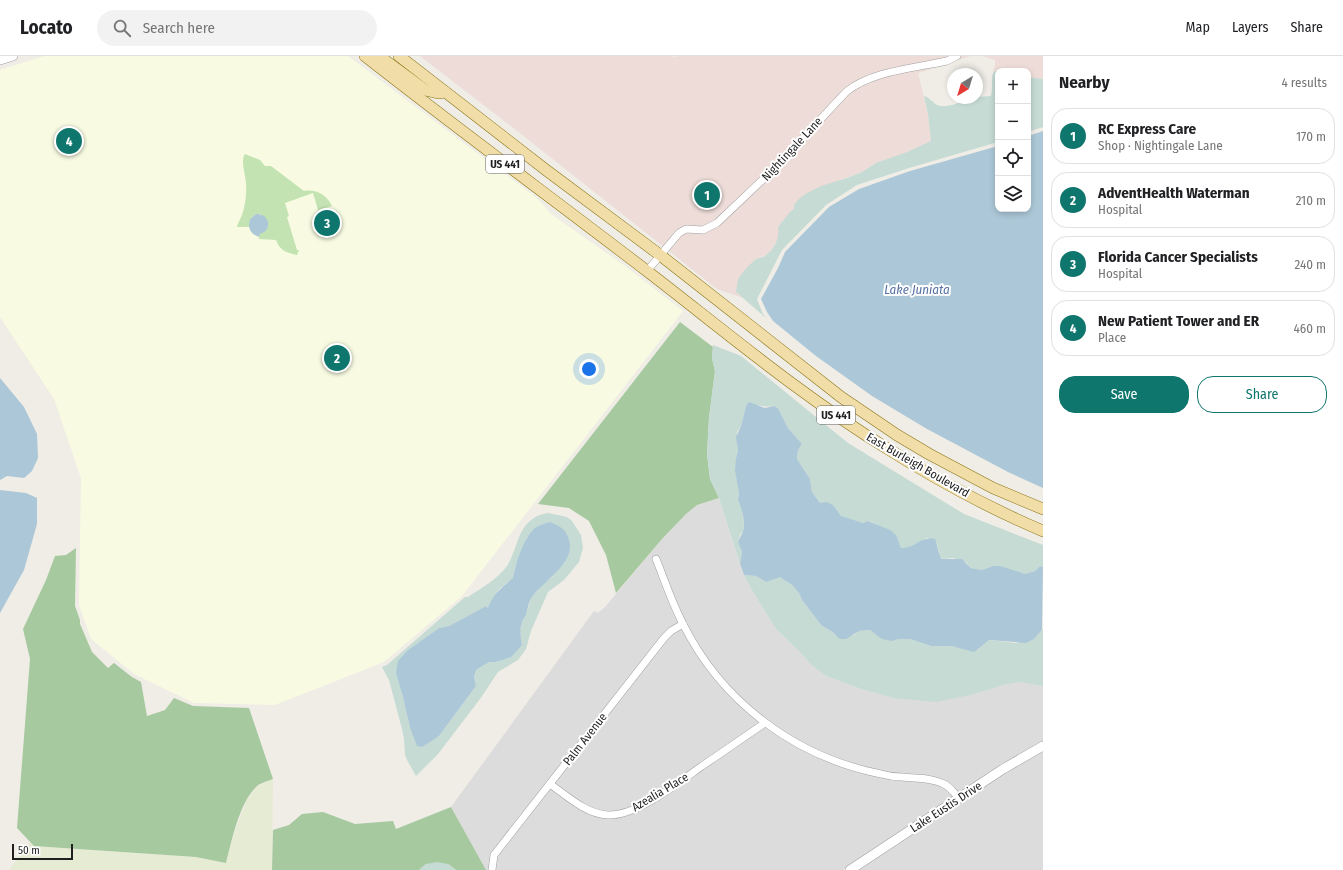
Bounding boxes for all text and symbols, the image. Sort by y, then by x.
search box [97,10,377,46]
text: Locato [20,16,73,39]
icon: search [111,17,133,39]
text: Search here [143,19,215,37]
text: Map [1186,19,1210,36]
text: Layers [1232,19,1268,36]
text: Share [1290,19,1323,36]
north arrow [947,68,983,104]
map controls [995,68,1031,212]
button: + [995,68,1031,104]
text: Nearby [1059,72,1110,93]
text: 4 results [1281,75,1327,90]
button: − [995,104,1031,140]
street label: Nightingale Lane [759,114,825,184]
text: RC Express Care [1098,120,1196,138]
pin: 4 [56,126,82,156]
text: 1 [1070,129,1076,144]
text: 170 m [1296,129,1326,144]
text: Shop · Nightingale Lane [1098,138,1223,153]
button: locate [995,140,1031,176]
road number: US 441 [486,155,524,173]
button: layers [995,176,1031,212]
pin: 1 [694,180,720,210]
text: AdventHealth Waterman [1098,184,1250,202]
text: 2 [1070,193,1076,208]
text: 210 m [1296,193,1326,208]
text: Hospital [1098,202,1142,217]
pin: 3 [314,208,340,238]
text: Florida Cancer Specialists [1098,248,1258,266]
text: 3 [1070,257,1076,272]
text: 240 m [1294,257,1326,272]
text: Hospital [1098,266,1142,281]
water label: Lake Juniata [884,282,950,297]
text: New Patient Tower and ER [1098,312,1259,330]
text: 4 [1070,321,1076,336]
text: 460 m [1293,321,1326,336]
text: Place [1098,330,1126,345]
pin: 2 [324,343,350,373]
your location [579,359,599,379]
button: Save [1059,376,1189,413]
button: Share [1197,376,1327,413]
road number: US 441 [817,406,855,424]
street label: East Burleigh Boulevard [864,430,972,500]
street label: Palm Avenue [560,710,610,768]
street label: Azealia Place [629,770,691,814]
street label: Lake Eustis Drive [908,779,984,835]
scale bar [12,842,73,861]
text: 50 m [18,844,40,857]

